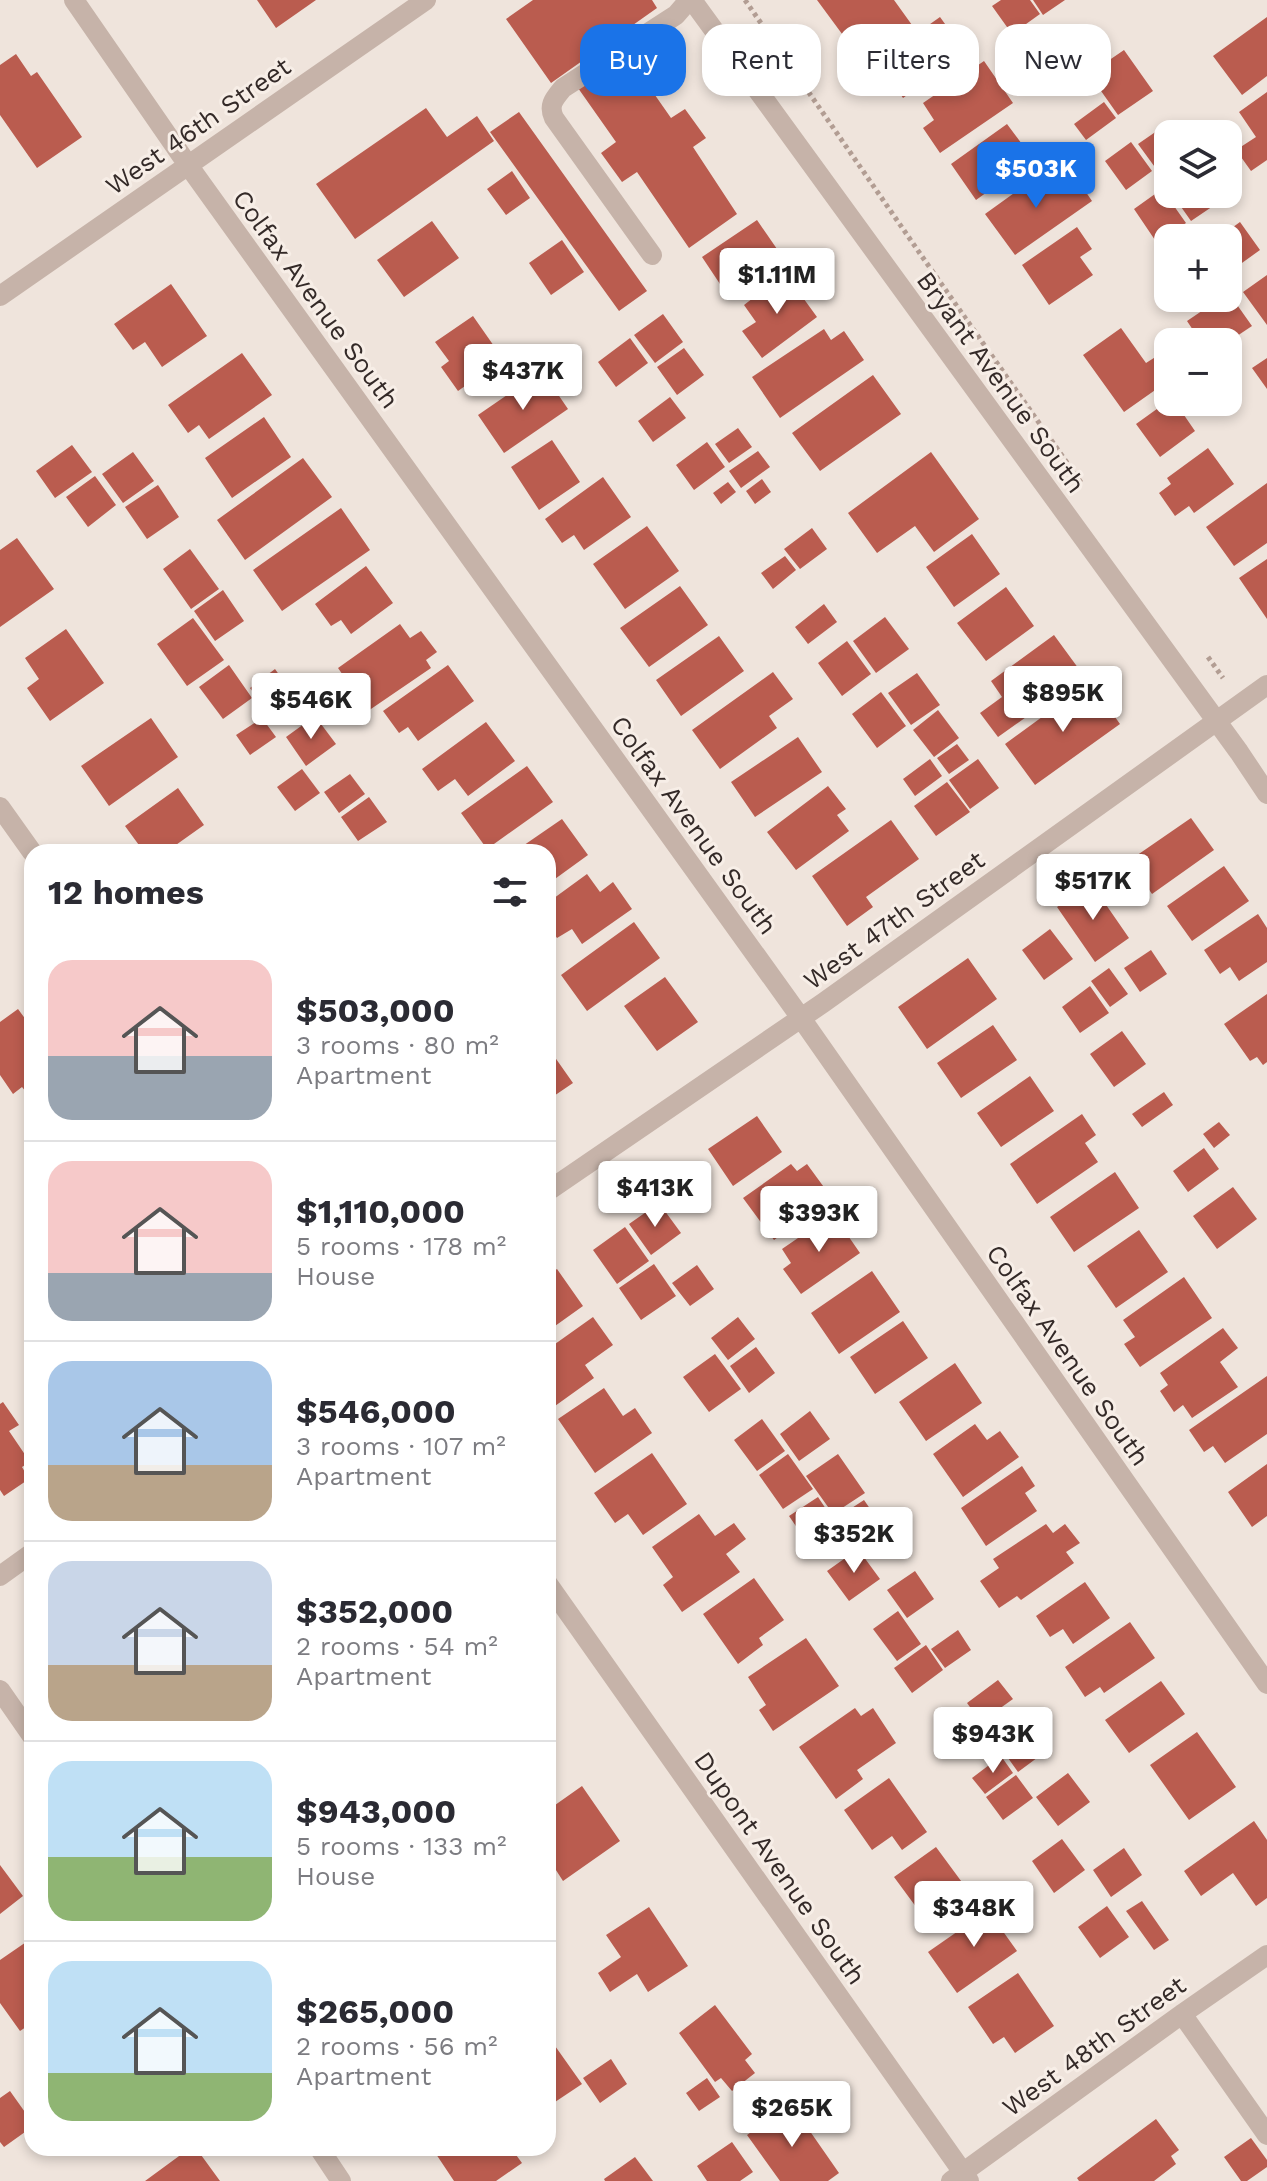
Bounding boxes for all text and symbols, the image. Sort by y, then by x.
chip: Buy [580,24,686,96]
chip: Rent [702,24,821,96]
chip: Filters [837,24,979,96]
chip: New [995,24,1111,96]
street label: West 46th Street [100,51,296,201]
map controls [1154,120,1242,416]
button: layers [1154,120,1242,208]
pin: $503K [980,142,1092,210]
text: $503K [995,153,1077,183]
street label: Colfax Avenue South [227,184,405,414]
button: + [1154,224,1242,312]
pin: $1.11M [712,248,842,316]
text: $1.11M [738,259,816,289]
street label: Bryant Avenue South [911,266,1091,498]
button: − [1154,328,1242,416]
pin: $437K [467,344,579,412]
text: $437K [482,355,564,385]
pin: $895K [1007,666,1119,734]
pin: $546K [255,673,367,741]
text: $895K [1022,677,1104,707]
text: $546K [270,684,352,714]
street label: Colfax Avenue South [605,710,783,940]
street label: West 47th Street [798,844,990,996]
pin: $517K [1037,854,1149,922]
text: $517K [1055,865,1131,895]
icon: filters [488,870,532,914]
text: 12 homes [48,872,204,912]
text: $503,000 [296,990,455,1030]
icon: home [112,992,208,1088]
text: 3 rooms · 80 m² [296,1030,499,1060]
text: Apartment [296,1060,432,1090]
pin: $413K [599,1161,711,1229]
text: $413K [616,1172,694,1202]
pin: $393K [763,1186,875,1254]
text: $1,110,000 [296,1191,465,1231]
icon: home [112,1193,208,1289]
text: $393K [778,1197,860,1227]
text: 5 rooms · 178 m² [296,1231,506,1261]
street label: Colfax Avenue South [980,1239,1156,1471]
text: House [296,1261,375,1291]
text: $546,000 [296,1391,456,1431]
icon: home [112,1393,208,1489]
text: 3 rooms · 107 m² [296,1431,506,1461]
text: Apartment [296,1461,432,1491]
pin: $352K [798,1507,910,1575]
text: $352K [814,1518,894,1548]
text: $352,000 [296,1591,453,1631]
icon: home [112,1593,208,1689]
text: 2 rooms · 54 m² [296,1631,498,1661]
text: Apartment [296,1661,432,1691]
pin: $943K [937,1707,1049,1775]
text: $943K [952,1718,1034,1748]
street label: Dupont Avenue South [688,1746,872,1990]
text: $943,000 [296,1791,456,1831]
icon: home [112,1793,208,1889]
text: 5 rooms · 133 m² [296,1831,507,1861]
text: House [296,1861,375,1891]
pin: $348K [918,1881,1030,1949]
text: $348K [932,1892,1016,1922]
street label: West 48th Street [997,1970,1191,2122]
text: $265,000 [296,1991,454,2031]
icon: home [112,1993,208,2089]
text: 2 rooms · 56 m² [296,2031,498,2061]
text: Apartment [296,2061,432,2091]
pin: $265K [736,2081,848,2149]
text: $265K [751,2092,833,2122]

